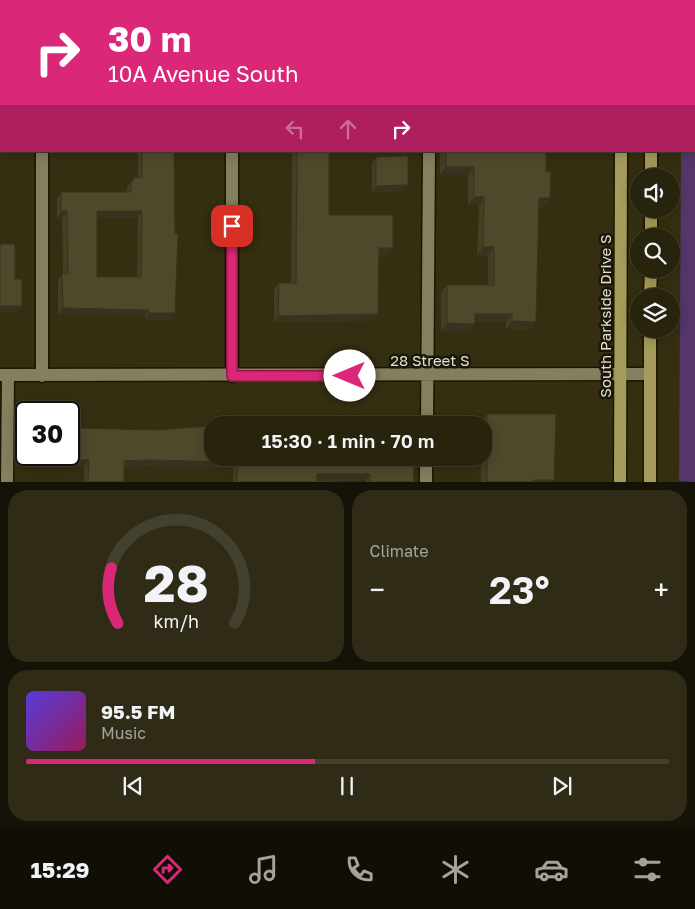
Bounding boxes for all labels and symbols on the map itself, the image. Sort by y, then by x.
pin [211,205,253,247]
street label: South Parkside Drive S [596,234,614,398]
position arrow [323,349,375,401]
street label: 28 Street S [390,351,470,369]
speed limit sign: 30 [15,401,80,466]

